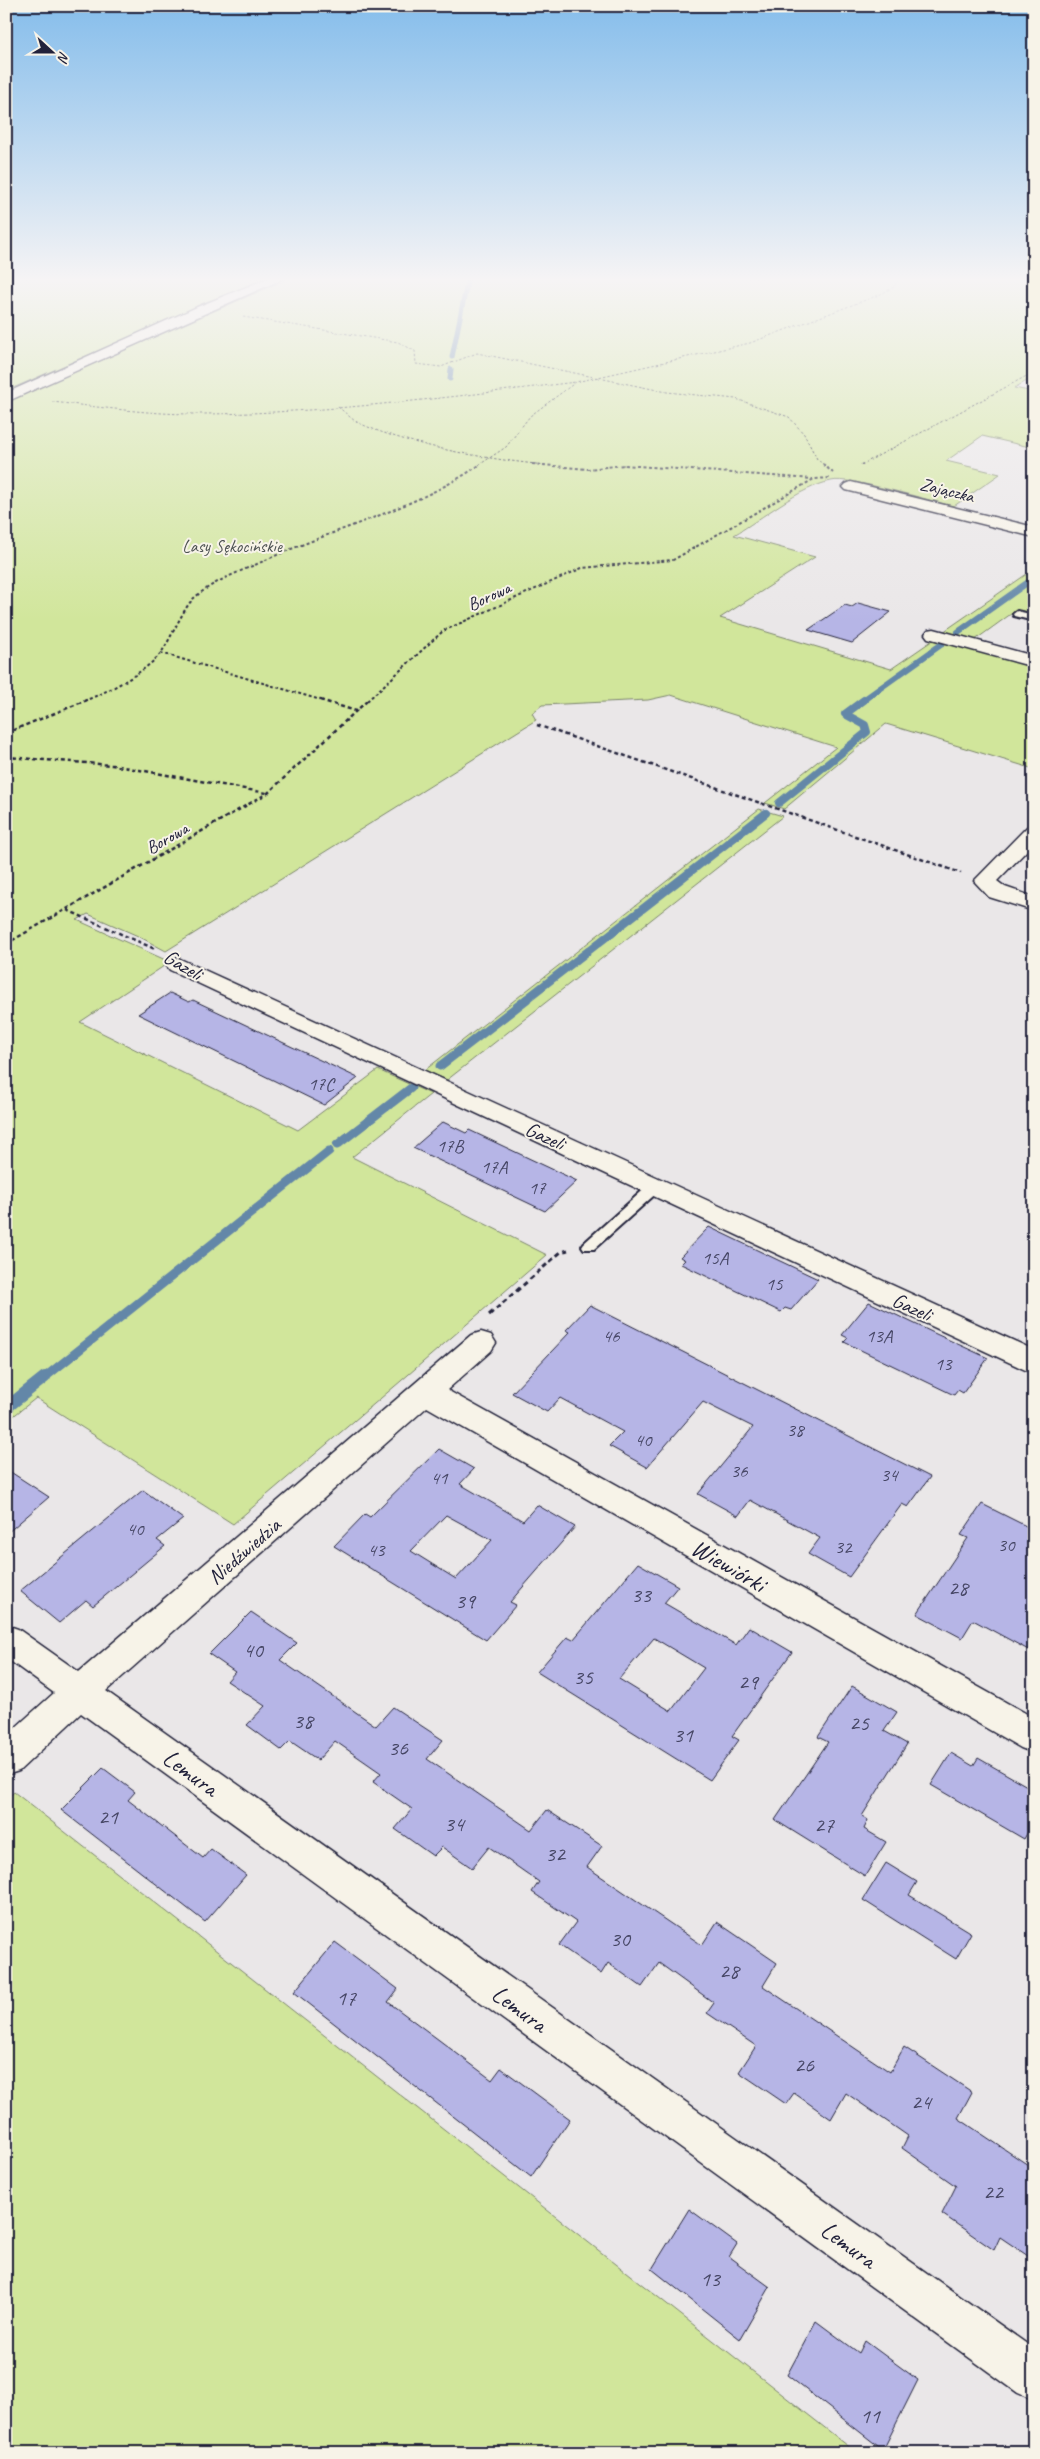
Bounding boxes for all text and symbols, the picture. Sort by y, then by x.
north arrow [28,28,78,78]
text: N [53,49,73,66]
street label: Zajączka [918,473,977,508]
park label: Lasy Sękocińskie [182,535,283,557]
street label: Borowa [464,576,516,616]
street label: Borowa [142,816,193,859]
street label: Gazeli [159,943,210,988]
house number: 17C [308,1072,336,1096]
street label: Gazeli [521,1116,572,1158]
house number: 17B [437,1134,465,1158]
house number: 17A [481,1155,509,1179]
house number: 17 [528,1176,547,1200]
house number: 15A [702,1246,730,1270]
house number: 15 [765,1272,784,1296]
street label: Gazeli [888,1287,939,1329]
house number: 46 [602,1324,621,1348]
house number: 13A [866,1324,894,1348]
house number: 13 [934,1352,953,1376]
house number: 38 [786,1418,806,1442]
house number: 40 [634,1428,653,1452]
house number: 36 [730,1459,749,1483]
house number: 34 [880,1463,900,1487]
house number: 41 [430,1466,449,1490]
street label: Niedźwiedzia [202,1511,287,1590]
house number: 40 [126,1517,145,1541]
street label: Wiewiórki [686,1532,774,1602]
house number: 30 [997,1533,1016,1557]
house number: 32 [834,1535,853,1559]
house number: 43 [367,1538,386,1562]
house number: 28 [948,1574,970,1602]
house number: 33 [631,1581,653,1609]
house number: 39 [455,1587,477,1615]
house number: 40 [243,1636,265,1664]
house number: 35 [573,1663,594,1691]
house number: 29 [738,1668,760,1696]
house number: 38 [293,1707,315,1735]
house number: 25 [849,1709,870,1737]
house number: 31 [673,1721,694,1749]
house number: 36 [388,1734,409,1762]
street label: Lemura [156,1742,227,1805]
house number: 21 [98,1803,119,1831]
house number: 34 [444,1810,466,1838]
house number: 27 [814,1811,835,1839]
house number: 32 [545,1840,567,1868]
house number: 30 [610,1925,632,1953]
house number: 28 [719,1957,741,1985]
street label: Lemura [485,1978,556,2041]
house number: 17 [336,1984,357,2012]
house number: 26 [794,2051,815,2079]
house number: 24 [911,2088,933,2116]
house number: 22 [983,2178,1005,2206]
street label: Lemura [814,2214,885,2277]
house number: 13 [700,2265,722,2293]
house number: 11 [860,2402,881,2430]

